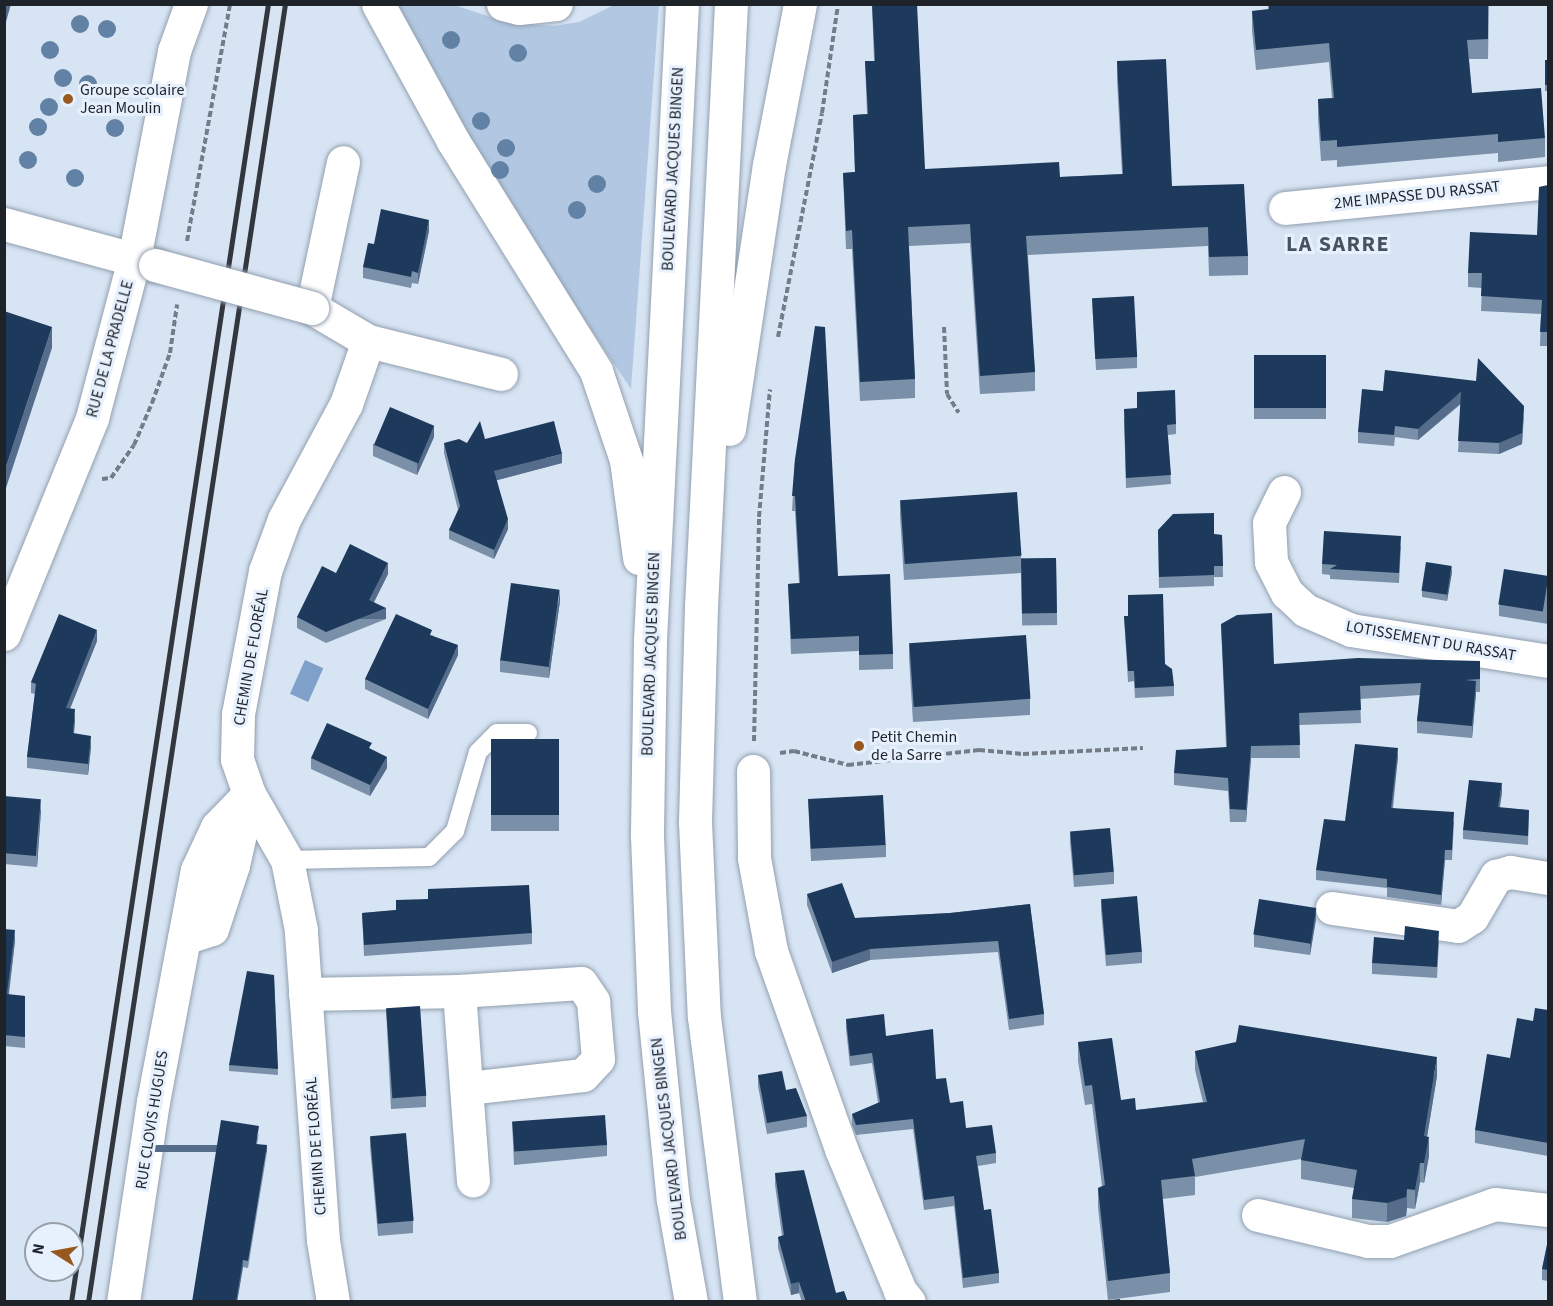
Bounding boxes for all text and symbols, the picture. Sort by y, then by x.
street label: BOULEVARD JACQUES BINGEN [658,67,688,271]
place label: Groupe scolaire Jean Moulin [80,80,184,118]
marker: Groupe scolaire Jean Moulin [61,92,75,106]
street label: 2ME IMPASSE DU RASSAT [1333,177,1501,213]
district label: LA SARRE [1286,232,1390,258]
street label: RUE DE LA PRADELLE [82,278,138,420]
street label: BOULEVARD JACQUES BINGEN [638,552,664,756]
street label: CHEMIN DE FLORÉAL [229,587,273,727]
street label: LOTISSEMENT DU RASSAT [1345,617,1517,665]
place label: Petit Chemin de la Sarre [871,727,957,765]
marker: Petit Chemin de la Sarre [852,739,866,753]
street label: BOULEVARD JACQUES BINGEN [647,1037,691,1241]
street label: RUE CLOVIS HUGUES [132,1049,172,1191]
street label: CHEMIN DE FLORÉAL [302,1076,330,1216]
north arrow [24,1222,84,1282]
text: N [26,1242,50,1256]

